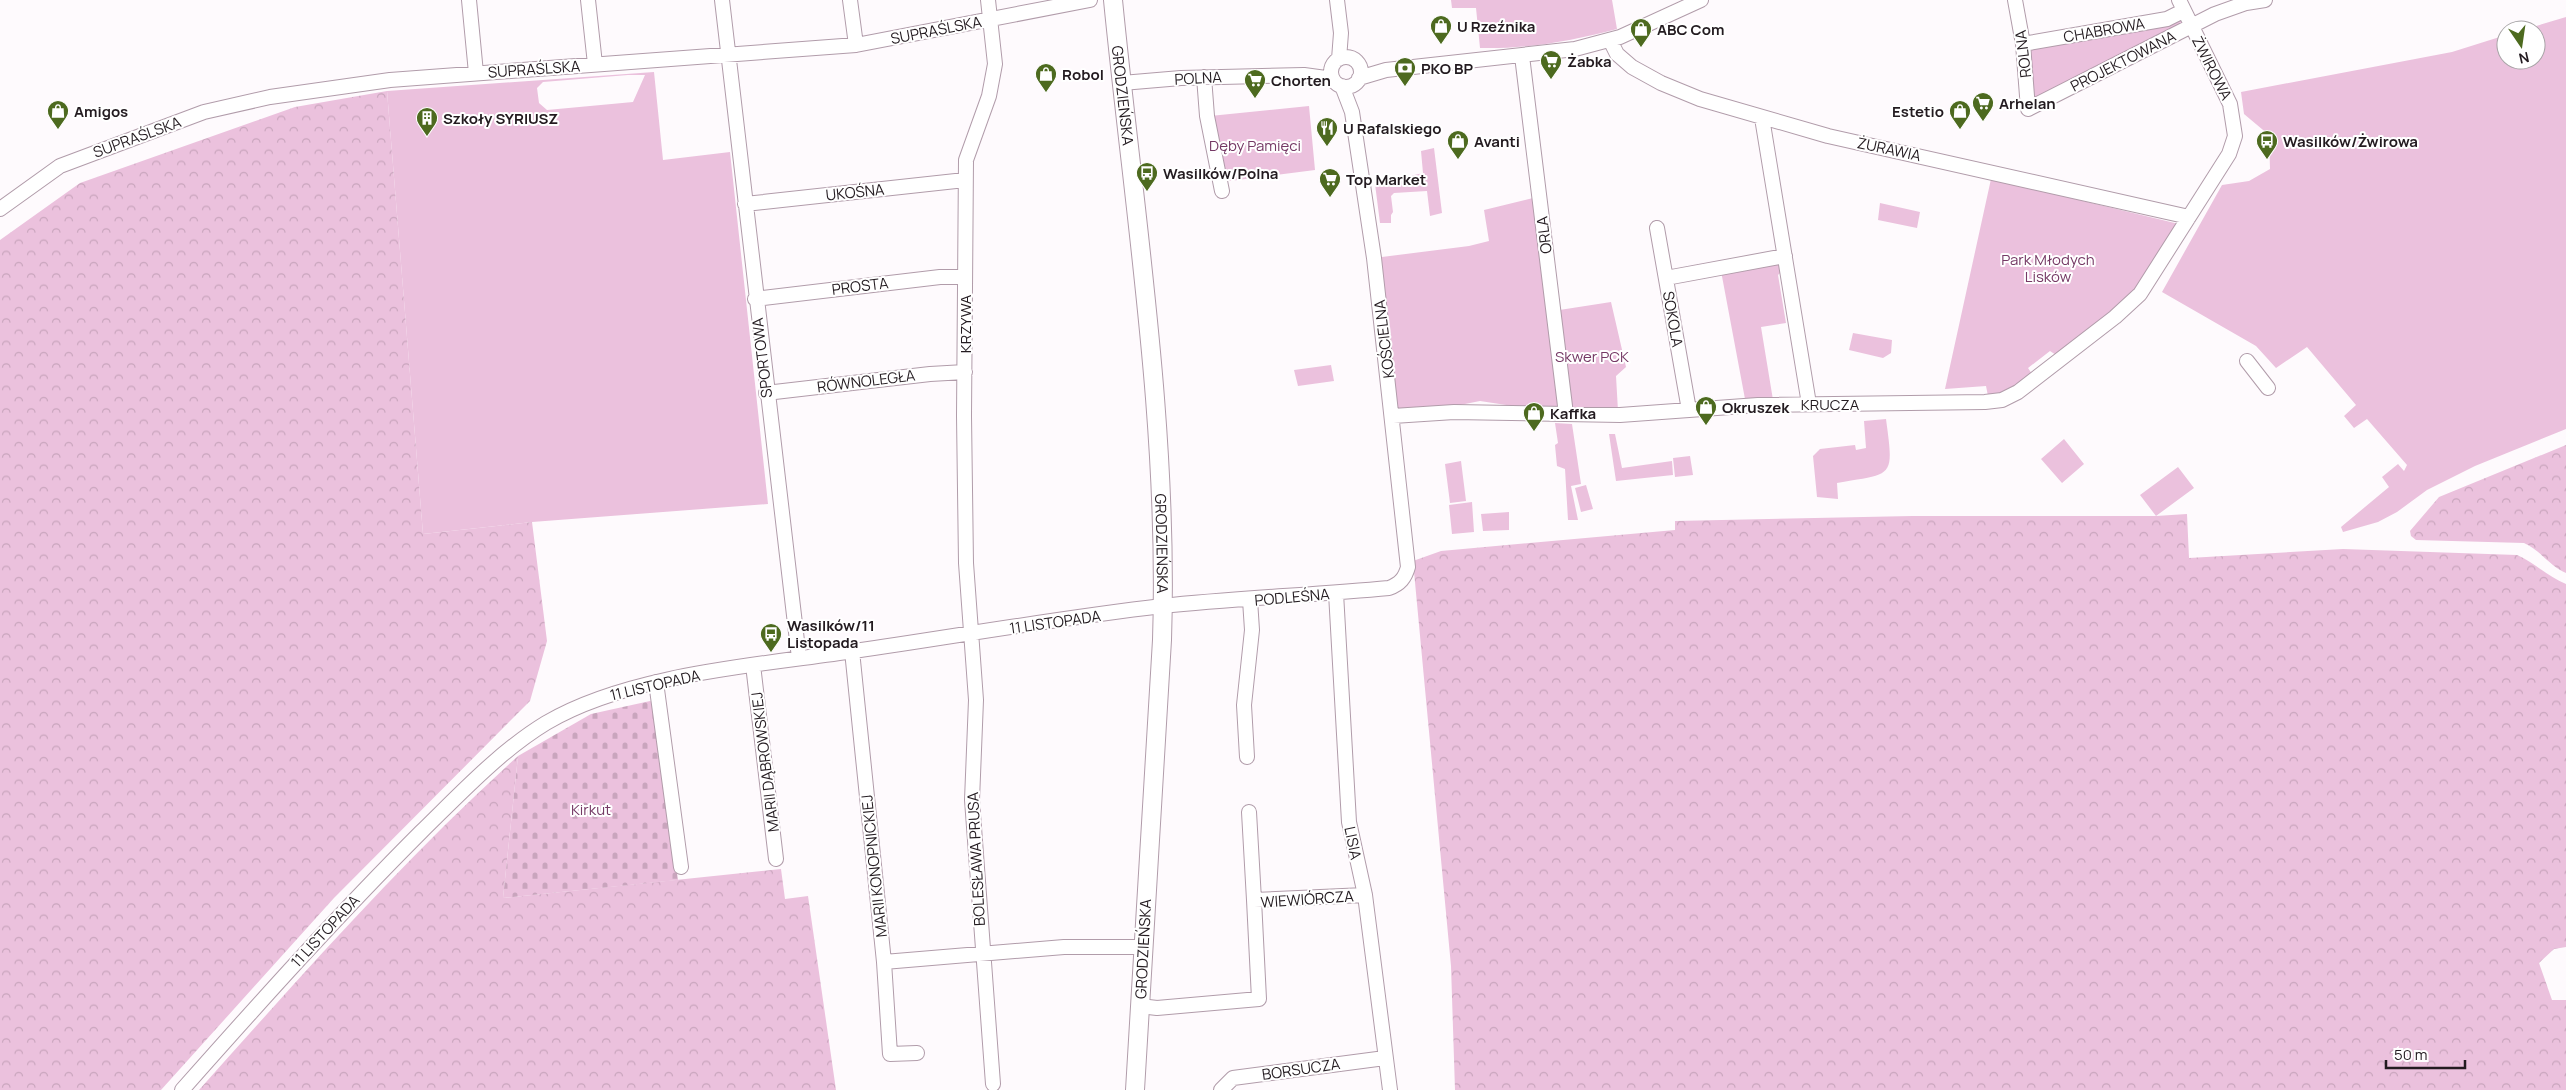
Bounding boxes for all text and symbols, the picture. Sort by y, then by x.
street label: SUPRAŚLSKA [889,11,984,49]
street label: CHABROWA [2062,12,2147,47]
shop icon: U Rzeźnika [1429,14,1453,45]
place label: U Rzeźnika [1457,16,1535,37]
shop icon: ABC Com [1629,17,1653,48]
place label: ABC Com [1657,19,1724,40]
north arrow [2496,20,2546,70]
street label: PROJEKTOWANA [2067,25,2180,97]
street label: ROLNA [2010,29,2036,79]
street label: ŻWIROWA [2187,32,2237,104]
street label: GRODZIEŃSKA [1107,45,1139,147]
text: N [2517,48,2531,69]
supermarket icon: Żabka [1539,49,1563,80]
place label: Żabka [1567,51,1612,72]
street label: SUPRAŚLSKA [487,55,581,83]
bank icon: PKO BP [1393,56,1417,87]
place label: PKO BP [1421,58,1473,79]
shop icon: Robol [1034,62,1058,93]
place label: Robol [1062,64,1104,85]
street label: POLNA [1174,66,1223,90]
supermarket icon: Chorten [1243,68,1267,99]
place label: Chorten [1271,70,1331,91]
supermarket icon: Arhelan [1971,91,1995,122]
place label: Arhelan [1999,93,2056,114]
shop icon: Amigos [46,99,70,130]
shop icon: Estetio [1948,99,1972,130]
place label: Amigos [74,101,128,122]
place label: Estetio [1892,101,1944,122]
building icon: Szkoły SYRIUSZ [415,106,439,137]
place label: Szkoły SYRIUSZ [443,108,558,129]
street label: SUPRAŚLSKA [90,111,184,163]
restaurant icon: U Rafalskiego [1315,116,1339,147]
place label: U Rafalskiego [1343,118,1442,139]
shop icon: Avanti [1446,129,1470,160]
bus stop icon: Wasilków/Żwirowa [2255,129,2279,160]
place label: Avanti [1474,131,1520,152]
place label: Wasilków/Żwirowa [2283,131,2418,152]
street label: ŻURAWIA [1855,132,1923,166]
park label: Dęby Pamięci [1209,135,1301,156]
bus stop icon: Wasilków/Polna [1135,161,1159,192]
place label: Wasilków/Polna [1163,163,1279,184]
supermarket icon: Top Market [1318,167,1342,198]
place label: Top Market [1346,169,1426,190]
street label: UKOŚNA [825,178,886,206]
street label: ORLA [1531,215,1557,255]
park label: Park Młodych Lisków [2001,249,2095,287]
street label: PROSTA [831,272,890,300]
street label: SOKOLA [1658,289,1688,349]
street label: KRZYWA [955,294,976,353]
street label: KOŚCIELNA [1369,298,1399,379]
street label: SPORTOWA [747,316,777,399]
park label: Skwer PCK [1555,346,1629,367]
street label: RÓWNOLEGŁA [816,365,917,397]
street label: KRUCZA [1801,394,1860,415]
shop icon: Okruszek [1694,395,1718,426]
place label: Okruszek [1722,397,1790,418]
shop icon: Kaffka [1522,401,1546,432]
place label: Kaffka [1550,403,1596,424]
street label: GRODZIEŃSKA [1150,493,1173,594]
street label: PODLEŚNA [1254,583,1331,611]
street label: 11 LISTOPADA [1008,605,1103,639]
place label: Wasilków/11 Listopada [787,615,875,653]
bus stop icon: Wasilków/11 Listopada [759,622,783,653]
street label: 11 LISTOPADA [608,664,703,706]
street label: MARII DĄBROWSKIEJ [746,691,784,833]
street label: BOLESŁAWA PRUSA [962,791,990,927]
street label: MARII KONOPNICKIEJ [856,794,892,938]
park label: Kirkut [571,799,611,820]
street label: LISIA [1339,824,1367,862]
street label: WIEWIÓRCZA [1260,885,1355,913]
street label: 11 LISTOPADA [286,890,364,972]
street label: GRODZIEŃSKA [1130,898,1156,999]
scale bar [2386,1038,2465,1070]
text: 50 m [2394,1044,2428,1065]
street label: BORSUCZA [1261,1053,1342,1085]

